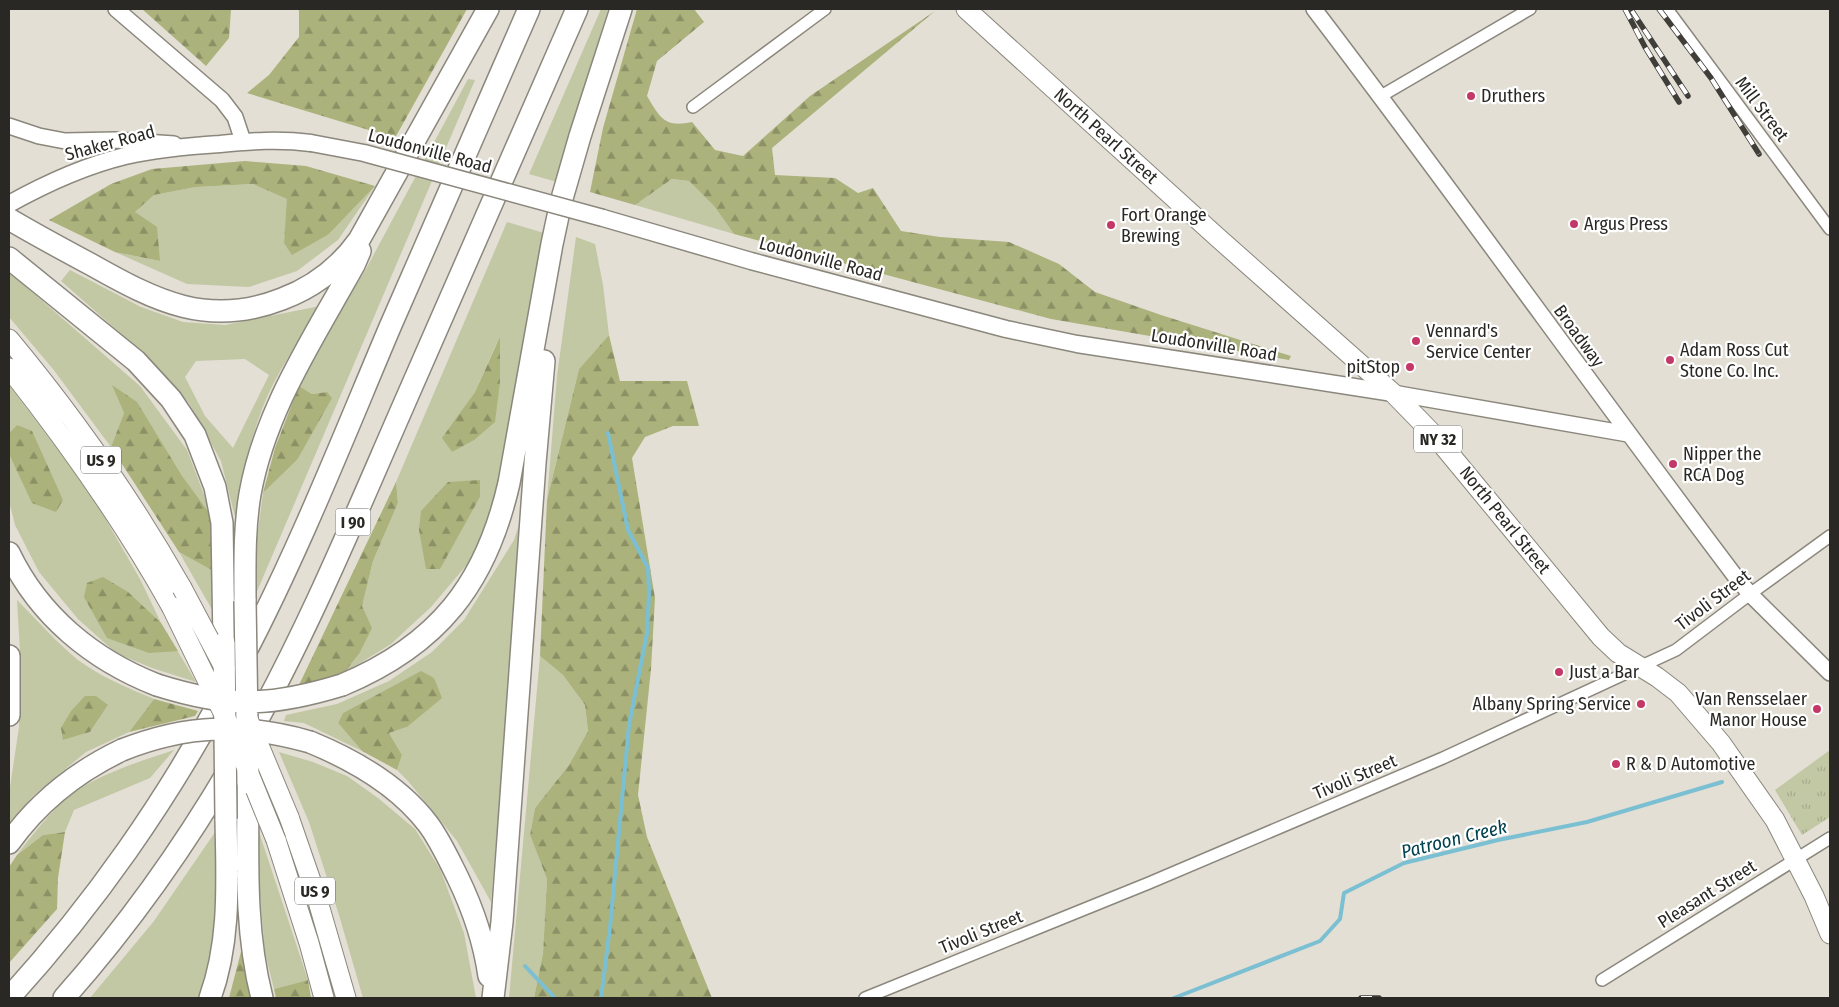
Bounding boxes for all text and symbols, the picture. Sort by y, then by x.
street label: Mill Street [1731,72,1794,146]
street label: North Pearl Street [1050,84,1163,188]
place label: Druthers [1481,85,1545,107]
marker: Druthers [1465,90,1477,102]
street label: Shaker Road [63,120,157,166]
street label: Loudonville Road [366,124,494,178]
place label: Fort Orange Brewing [1121,204,1207,247]
place label: Argus Press [1584,213,1668,235]
marker: Argus Press [1568,218,1580,230]
marker: Fort Orange Brewing [1105,219,1117,231]
street label: Loudonville Road [757,232,885,286]
street label: Broadway [1549,301,1609,371]
place label: Vennard's Service Center [1426,320,1532,363]
street label: Loudonville Road [1149,324,1279,366]
marker: Vennard's Service Center [1410,335,1422,347]
place label: Adam Ross Cut Stone Co. Inc. [1680,339,1789,382]
marker: Adam Ross Cut Stone Co. Inc. [1664,354,1676,366]
place label: pitStop [1346,356,1400,378]
marker: pitStop [1404,361,1416,373]
road number: NY 32 [1414,426,1462,452]
place label: Nipper the RCA Dog [1683,443,1761,486]
road number: US 9 [81,446,121,474]
marker: Nipper the RCA Dog [1667,458,1679,470]
street label: North Pearl Street [1455,462,1555,578]
road number: I 90 [336,508,370,536]
street label: Tivoli Street [1671,565,1755,635]
place label: Just a Bar [1569,661,1640,683]
marker: Just a Bar [1553,666,1565,678]
place label: Van Rensselaer Manor House [1695,688,1808,731]
place label: Albany Spring Service [1473,693,1631,715]
marker: Albany Spring Service [1635,698,1647,710]
marker: Van Rensselaer Manor House [1811,703,1823,715]
street label: Tivoli Street [1310,750,1400,804]
place label: R & D Automotive [1626,753,1756,775]
marker: R & D Automotive [1610,758,1622,770]
water label: Patroon Creek [1399,815,1509,863]
street label: Pleasant Street [1654,855,1760,933]
road number: US 9 [295,878,335,904]
street label: Tivoli Street [936,905,1026,959]

